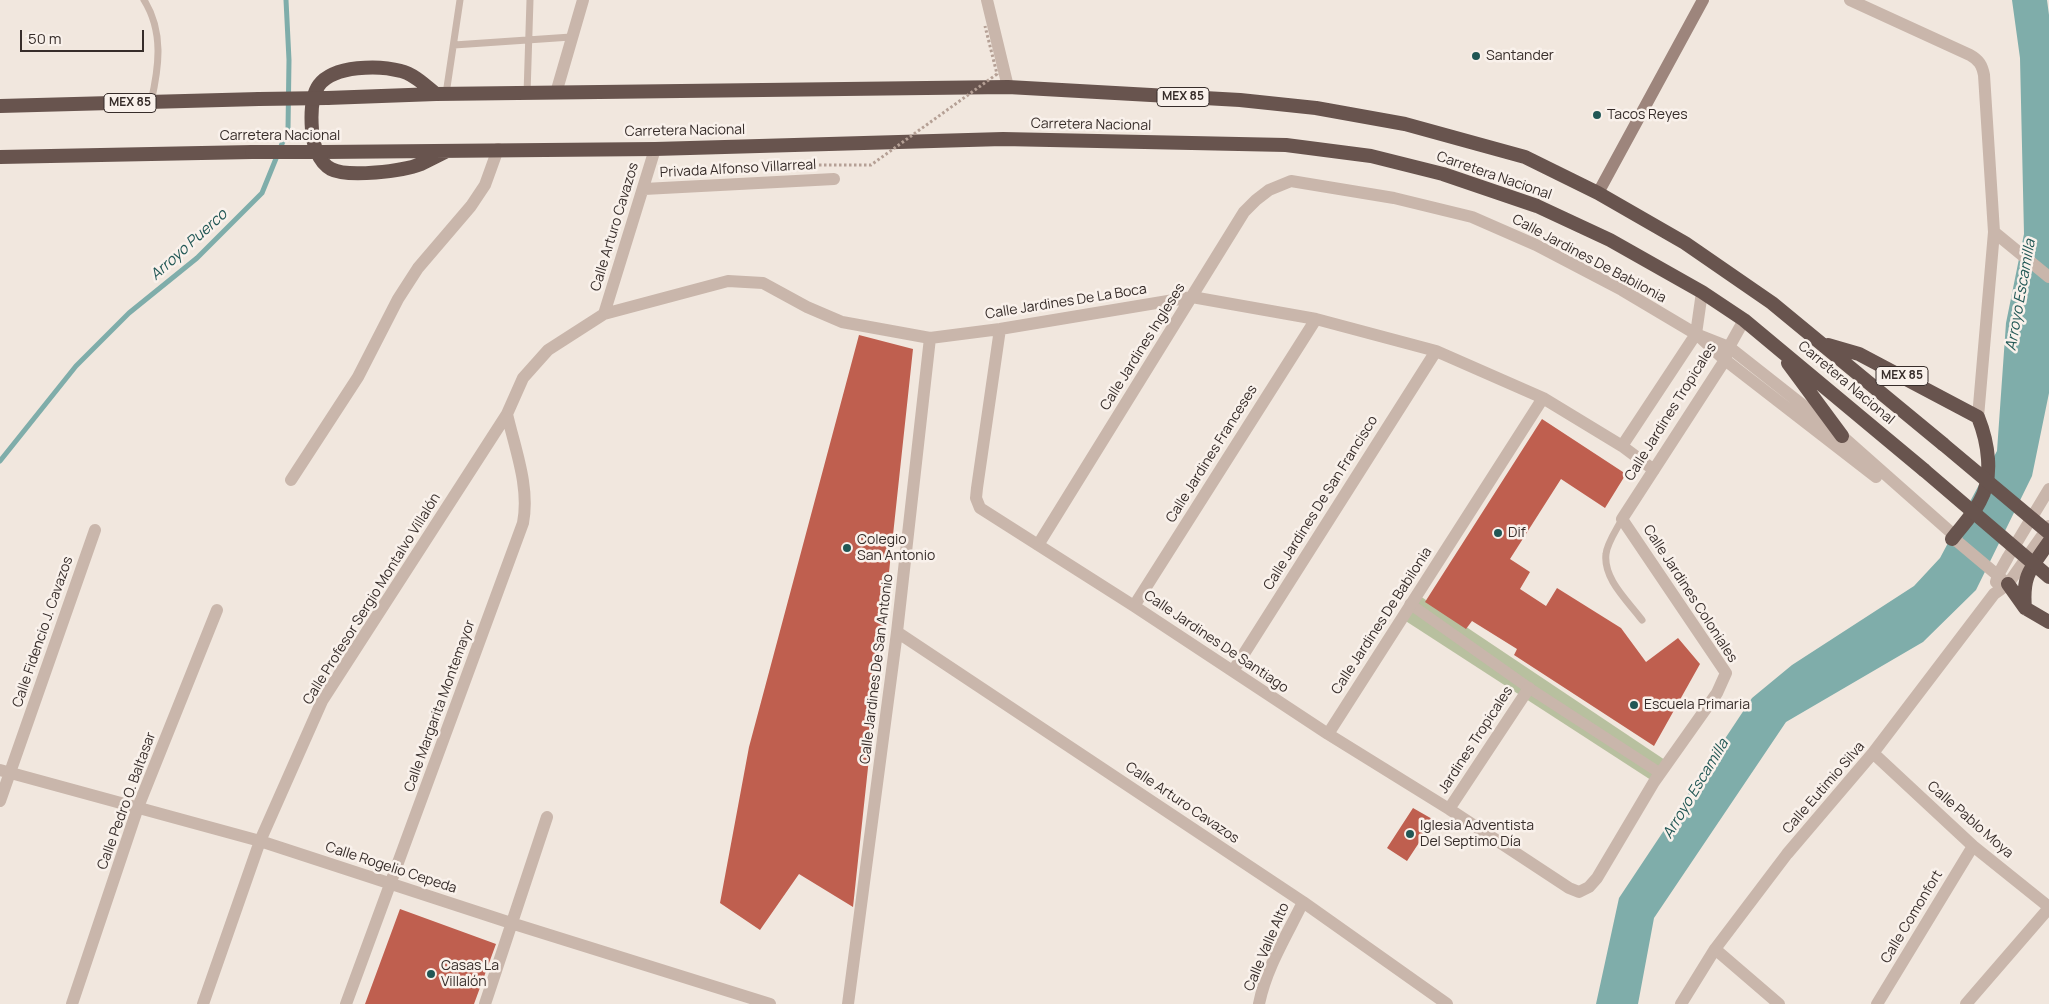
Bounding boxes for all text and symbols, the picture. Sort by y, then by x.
scale bar [22,20,146,52]
text: 50 m [28,28,62,49]
place label: Santander [1486,48,1554,64]
marker: Santander [1470,50,1482,62]
road number: MEX 85 [1157,88,1209,106]
road number: MEX 85 [104,94,156,112]
place label: Tacos Reyes [1607,107,1688,123]
marker: Tacos Reyes [1591,109,1603,121]
street label: Carretera Nacional [1031,116,1151,134]
street label: Carretera Nacional [625,122,745,140]
street label: Carretera Nacional [220,128,340,144]
street label: Carretera Nacional [1434,148,1554,204]
street label: Privada Alfonso Villarreal [659,157,817,181]
street label: Calle Arturo Cavazos [587,161,643,293]
water label: Arroyo Puerco [147,206,231,284]
street label: Calle Jardines De Babilonia [1509,211,1669,307]
water label: Arroyo Escamilla [2002,238,2040,352]
street label: Calle Jardines Ingleses [1097,280,1189,414]
street label: Calle Jardines De La Boca [984,281,1148,323]
street label: Carretera Nacional [1794,338,1898,428]
street label: Calle Jardines Tropicales [1622,340,1720,484]
road number: MEX 85 [1876,366,1928,386]
street label: Calle Jardines Franceses [1163,382,1261,526]
street label: Calle Jardines De San Francisco [1260,413,1382,593]
street label: Calle Profesor Sergio Montalvo Villalón [300,490,444,708]
street label: Calle Jardines Coloniales [1639,522,1741,666]
place label: Dif [1508,525,1526,541]
marker: Dif [1492,527,1504,539]
place label: Colegio San Antonio [857,532,935,564]
marker: Colegio San Antonio [841,542,853,554]
street label: Calle Jardines De Babilonia [1328,544,1436,698]
street label: Calle Fidencio J. Cavazos [9,554,77,710]
street label: Calle Jardines De San Antonio [857,573,897,765]
street label: Calle Jardines De Santiago [1140,587,1292,697]
street label: Calle Margarita Montemayor [401,618,479,794]
street label: Jardines Tropicales [1435,683,1517,797]
place label: Escuela Primaria [1644,697,1750,713]
marker: Escuela Primaria [1628,699,1640,711]
street label: Calle Pedro O. Baltasar [94,730,160,872]
water label: Arroyo Escamilla [1659,736,1733,842]
street label: Calle Eutimio Silva [1779,739,1869,837]
street label: Calle Arturo Cavazos [1122,759,1242,847]
street label: Calle Pablo Moya [1924,778,2016,862]
place label: Iglesia Adventista Del Septimo Día [1420,818,1534,850]
marker: Iglesia Adventista Del Septimo Día [1404,828,1416,840]
street label: Calle Rogelio Cepeda [323,839,459,897]
street label: Calle Comonfort [1878,867,1946,967]
street label: Calle Valle Alto [1241,900,1293,994]
place label: Casas La Villalón [441,958,499,990]
marker: Casas La Villalón [425,968,437,980]

